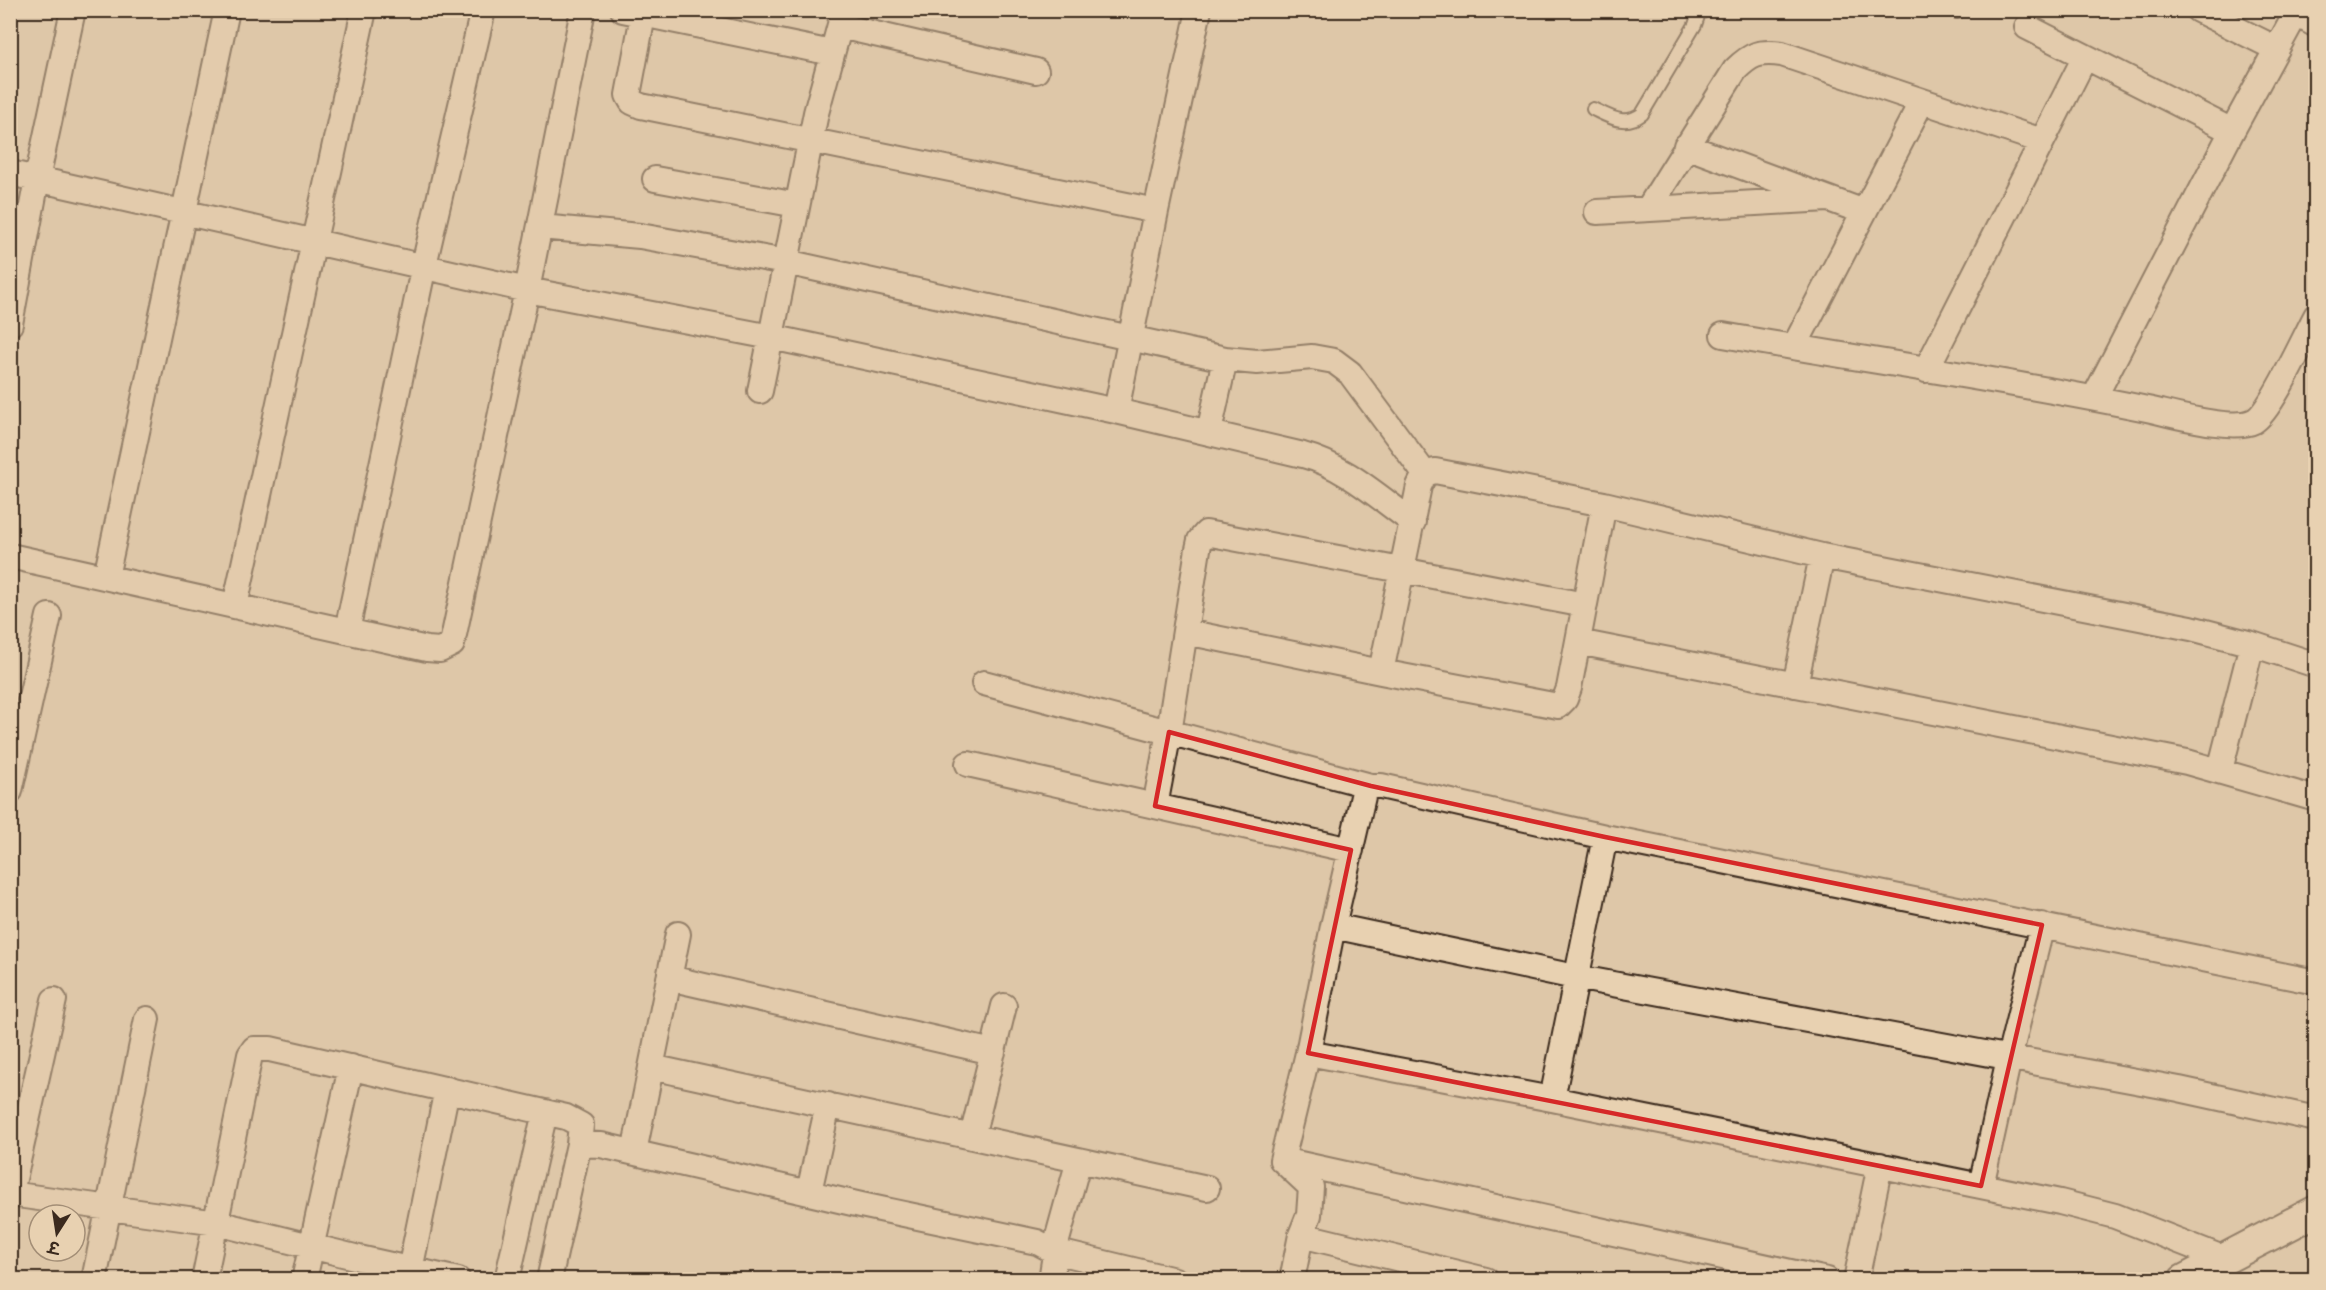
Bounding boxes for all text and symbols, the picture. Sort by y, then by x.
north arrow [27,1203,87,1263]
text: उ [44,1232,64,1263]

